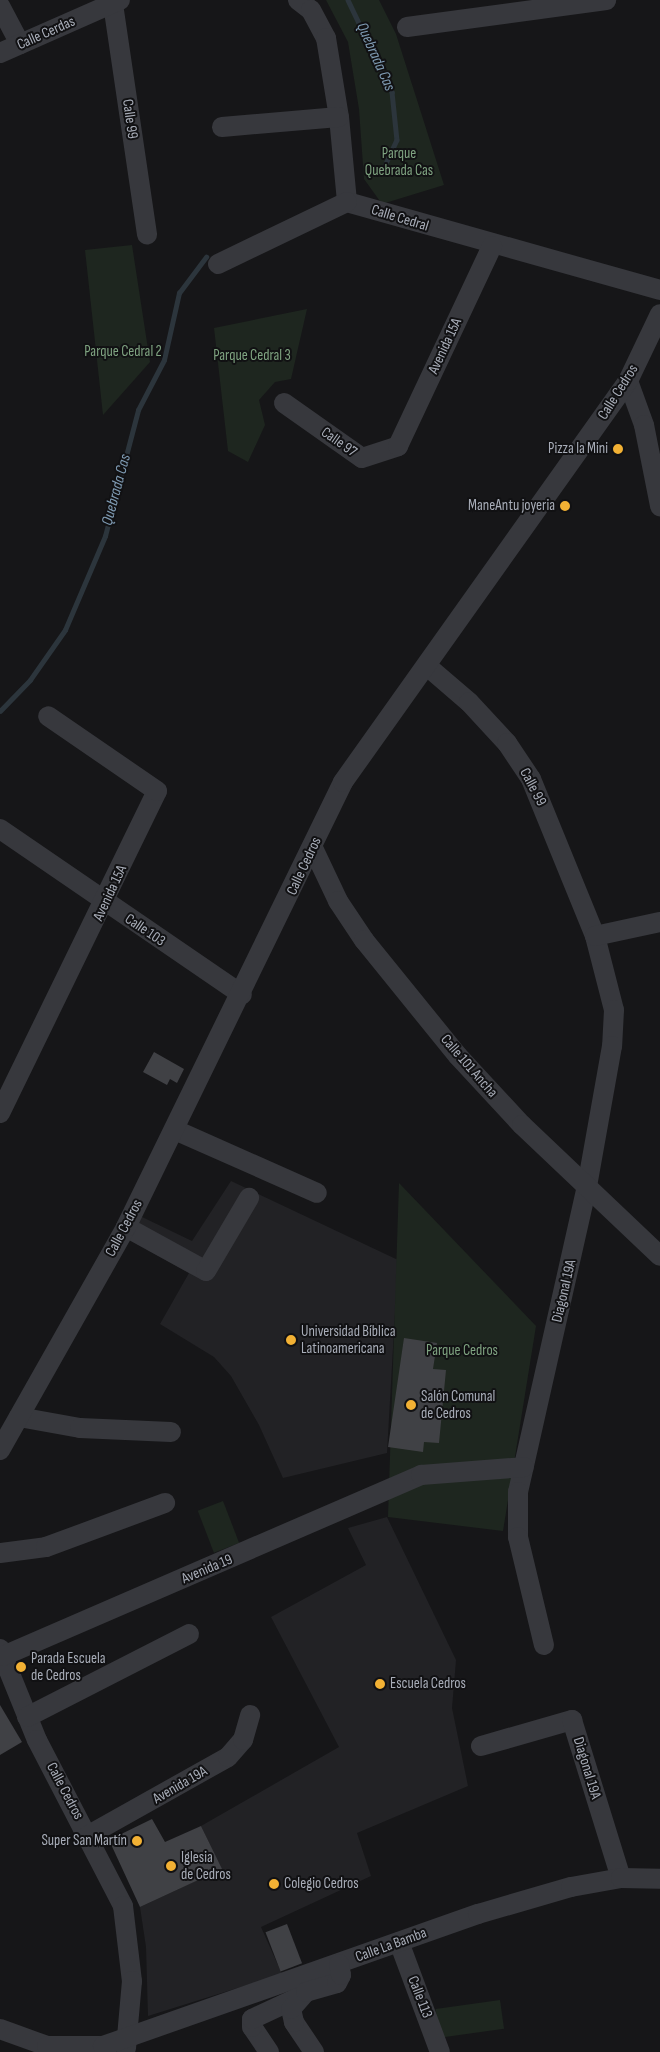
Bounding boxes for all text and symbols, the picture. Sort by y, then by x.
street label: Calle Cerdas [14,12,78,54]
water label: Quebrada Cas [351,20,399,94]
street label: Calle 99 [118,98,142,140]
park label: Parque Quebrada Cas [365,144,433,179]
street label: Calle Cedral [369,201,431,235]
street label: Avenida 15A [424,315,466,377]
park label: Parque Cedral 2 [84,343,162,361]
park label: Parque Cedral 3 [213,347,291,365]
street label: Calle Cedros [594,361,642,423]
street label: Calle 97 [318,423,360,461]
place label: Pizza la Mini [548,440,608,458]
marker: Pizza la Mini [612,443,624,455]
water label: Quebrada Cas [98,452,136,528]
place label: ManeAntu joyeria [468,497,555,515]
marker: ManeAntu joyeria [559,500,571,512]
street label: Calle 99 [516,765,550,809]
street label: Calle Cedros [283,834,325,898]
street label: Avenida 15A [89,862,131,924]
street label: Calle 103 [121,910,169,950]
street label: Calle 101 Ancha [437,1031,501,1101]
street label: Calle Cedros [102,1196,146,1260]
street label: Diagonal 19A [548,1258,580,1324]
place label: Universidad Bíblica Latinoamericana [301,1322,395,1357]
marker: Universidad Bíblica Latinoamericana [285,1334,297,1346]
park label: Parque Cedros [426,1342,498,1360]
place label: Salón Comunal de Cedros [421,1387,495,1422]
marker: Salón Comunal de Cedros [405,1399,417,1411]
street label: Avenida 19 [179,1550,235,1588]
place label: Parada Escuela de Cedros [31,1649,106,1684]
marker: Parada Escuela de Cedros [15,1661,27,1673]
place label: Escuela Cedros [390,1675,466,1693]
marker: Escuela Cedros [374,1678,386,1690]
street label: Diagonal 19A [569,1735,605,1801]
street label: Calle Cedros [43,1759,87,1823]
street label: Avenida 19A [150,1762,210,1808]
place label: Super San Martín [41,1832,127,1850]
marker: Super San Martín [131,1835,143,1847]
place label: Iglesia de Cedros [181,1848,231,1883]
marker: Iglesia de Cedros [165,1860,177,1872]
place label: Colegio Cedros [284,1875,359,1893]
marker: Colegio Cedros [268,1878,280,1890]
street label: Calle La Bamba [353,1924,429,1966]
street label: Calle 113 [404,1973,436,2021]

